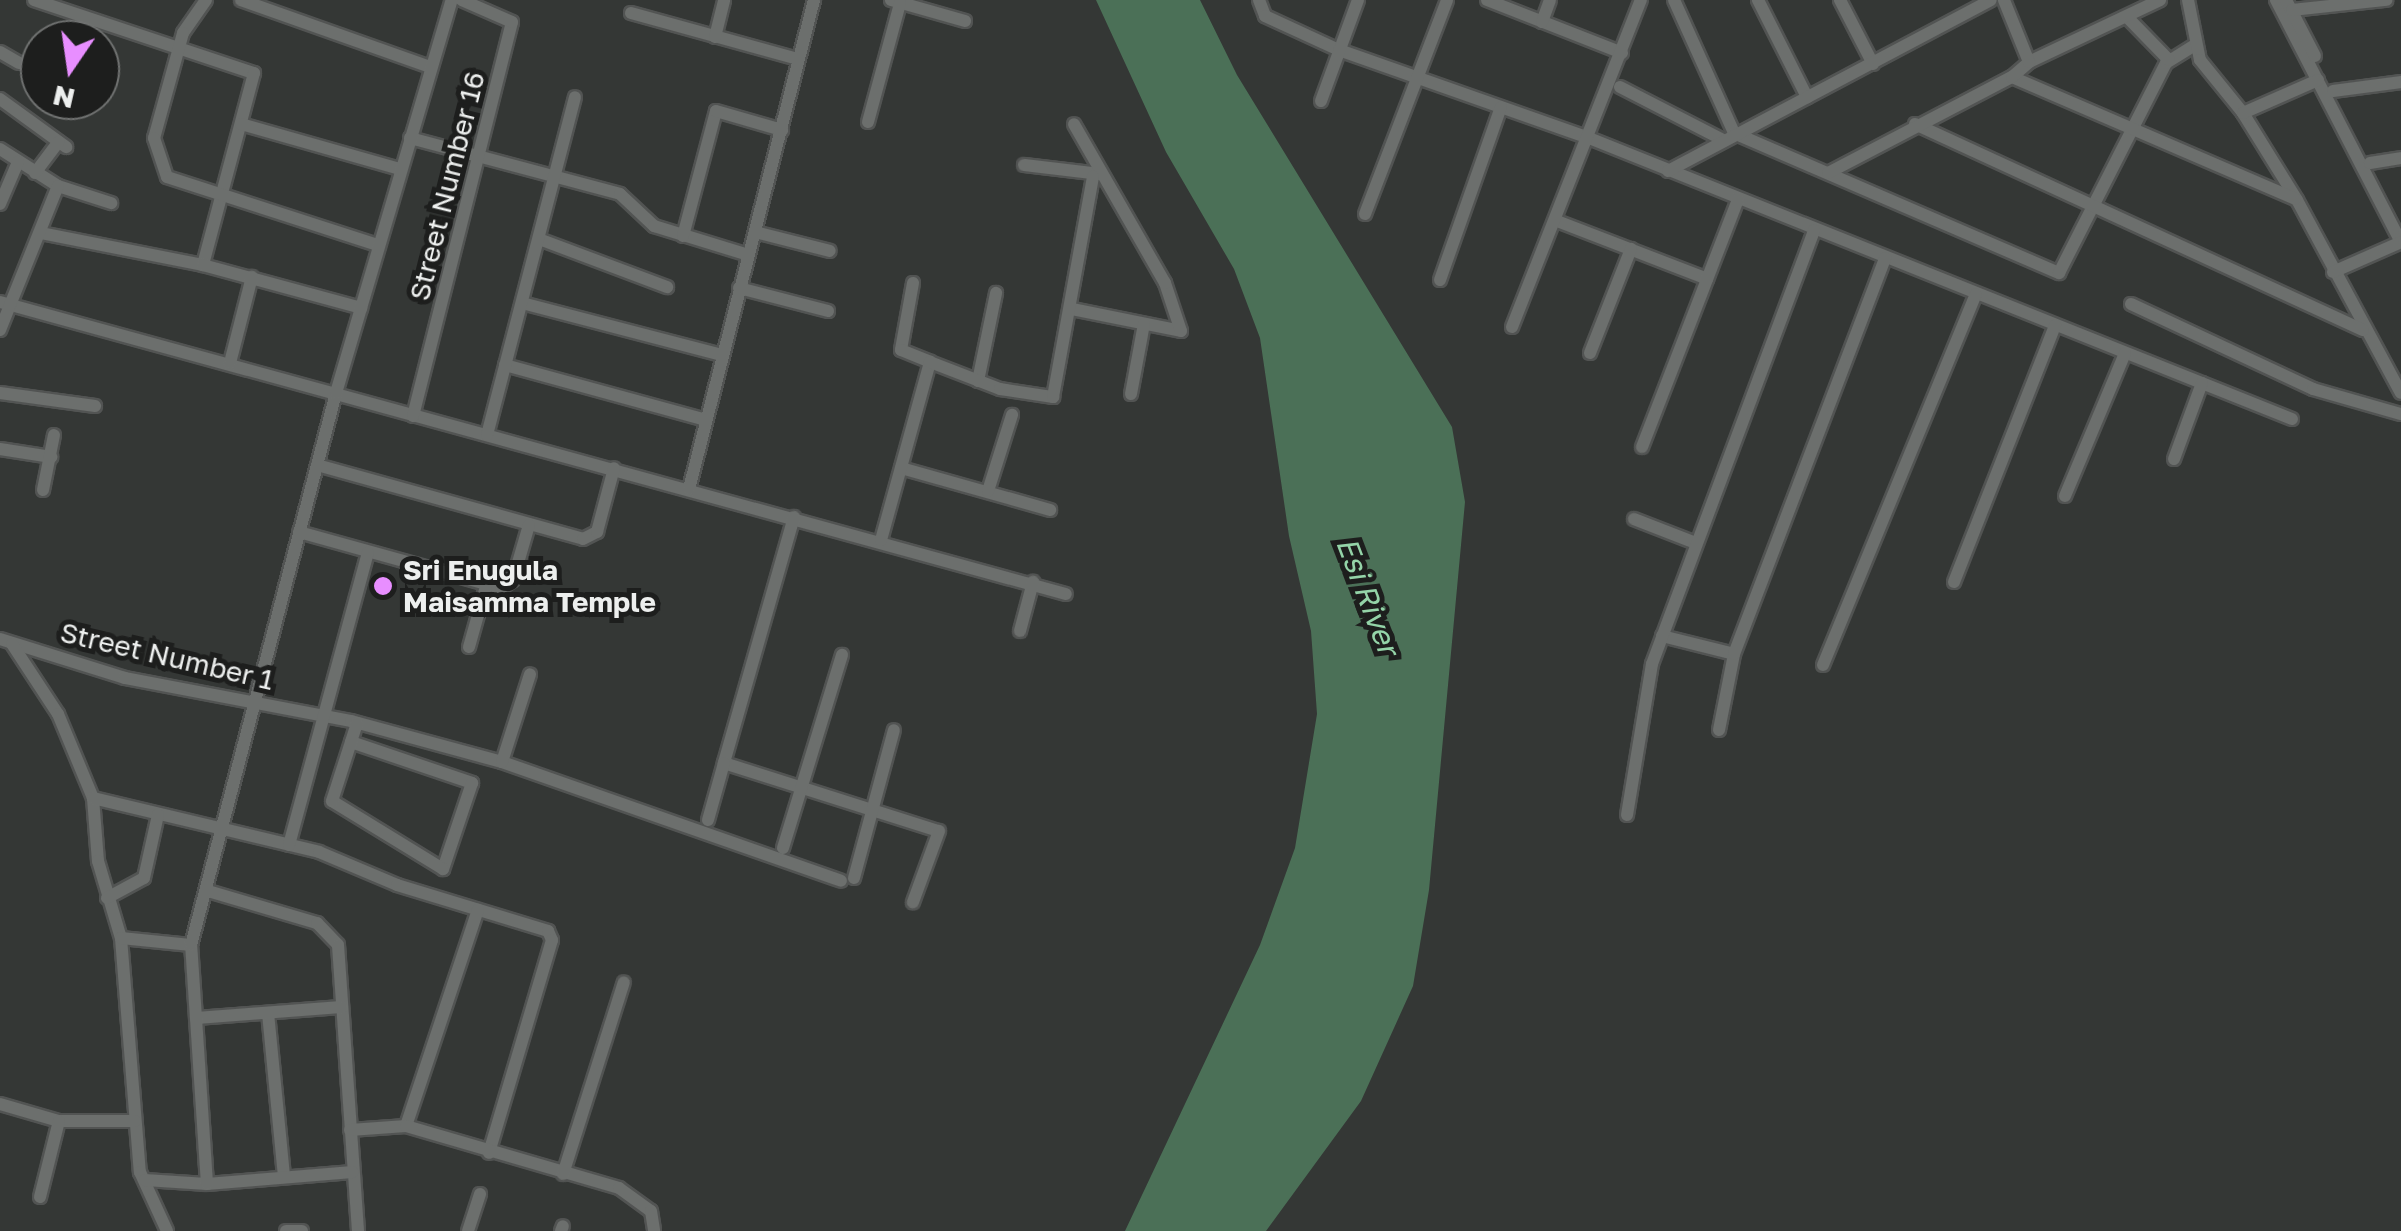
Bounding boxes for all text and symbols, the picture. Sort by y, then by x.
north arrow [20,20,120,120]
street label: Street Number 16 [402,68,492,304]
text: N [50,79,78,116]
water label: Esi River [1329,532,1407,660]
place label: Sri Enugula Maisamma Temple [403,553,656,619]
marker: Sri Enugula Maisamma Temple [372,575,394,597]
street label: Street Number 1 [57,615,277,697]

